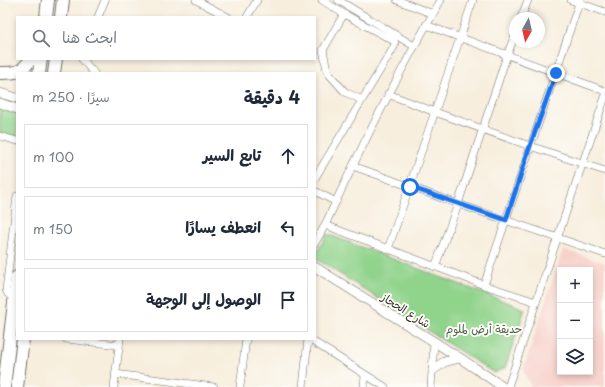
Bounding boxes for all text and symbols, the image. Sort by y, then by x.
north arrow [509,12,545,48]
search box [16,16,316,60]
text: ابحث هنا [62,25,117,48]
icon: search [30,27,52,49]
route end [547,64,565,82]
text: 4 دقيقة [244,84,300,110]
text: سيرًا · 250 m [32,87,110,106]
text: تابع السير [203,143,261,166]
icon: ahead [277,145,299,167]
text: 100 m [33,147,74,166]
route start [401,178,419,196]
text: انعطف يسارًا [185,215,261,238]
icon: left [277,217,299,239]
text: 150 m [33,219,73,238]
map controls [557,267,593,375]
button: + [557,267,593,303]
text: الوصول إلى الوجهة [146,287,261,310]
street label: شارع الحجاز [377,288,434,333]
icon: arrive [277,289,299,311]
button: − [557,303,593,339]
park label: حديقة أرض لملوم [446,320,522,338]
button: layers [557,339,593,375]

